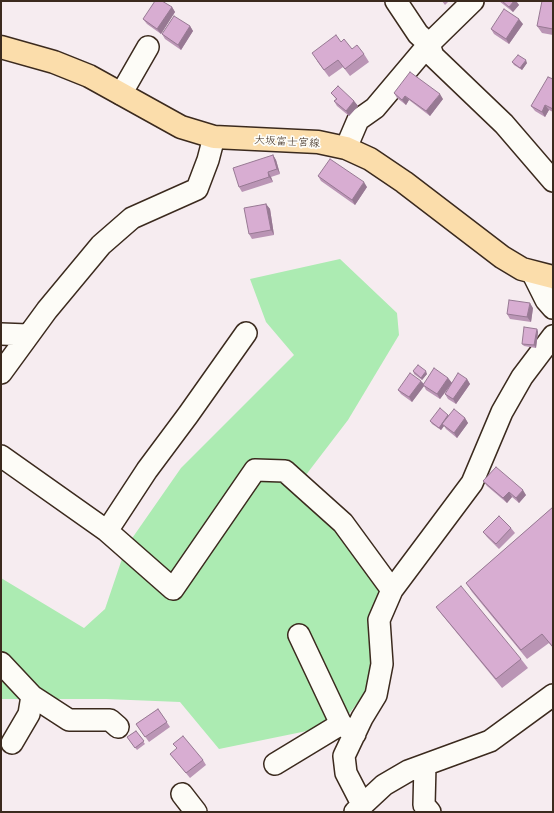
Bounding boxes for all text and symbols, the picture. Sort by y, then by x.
street label: 大坂富士宮線 [254,134,320,150]

